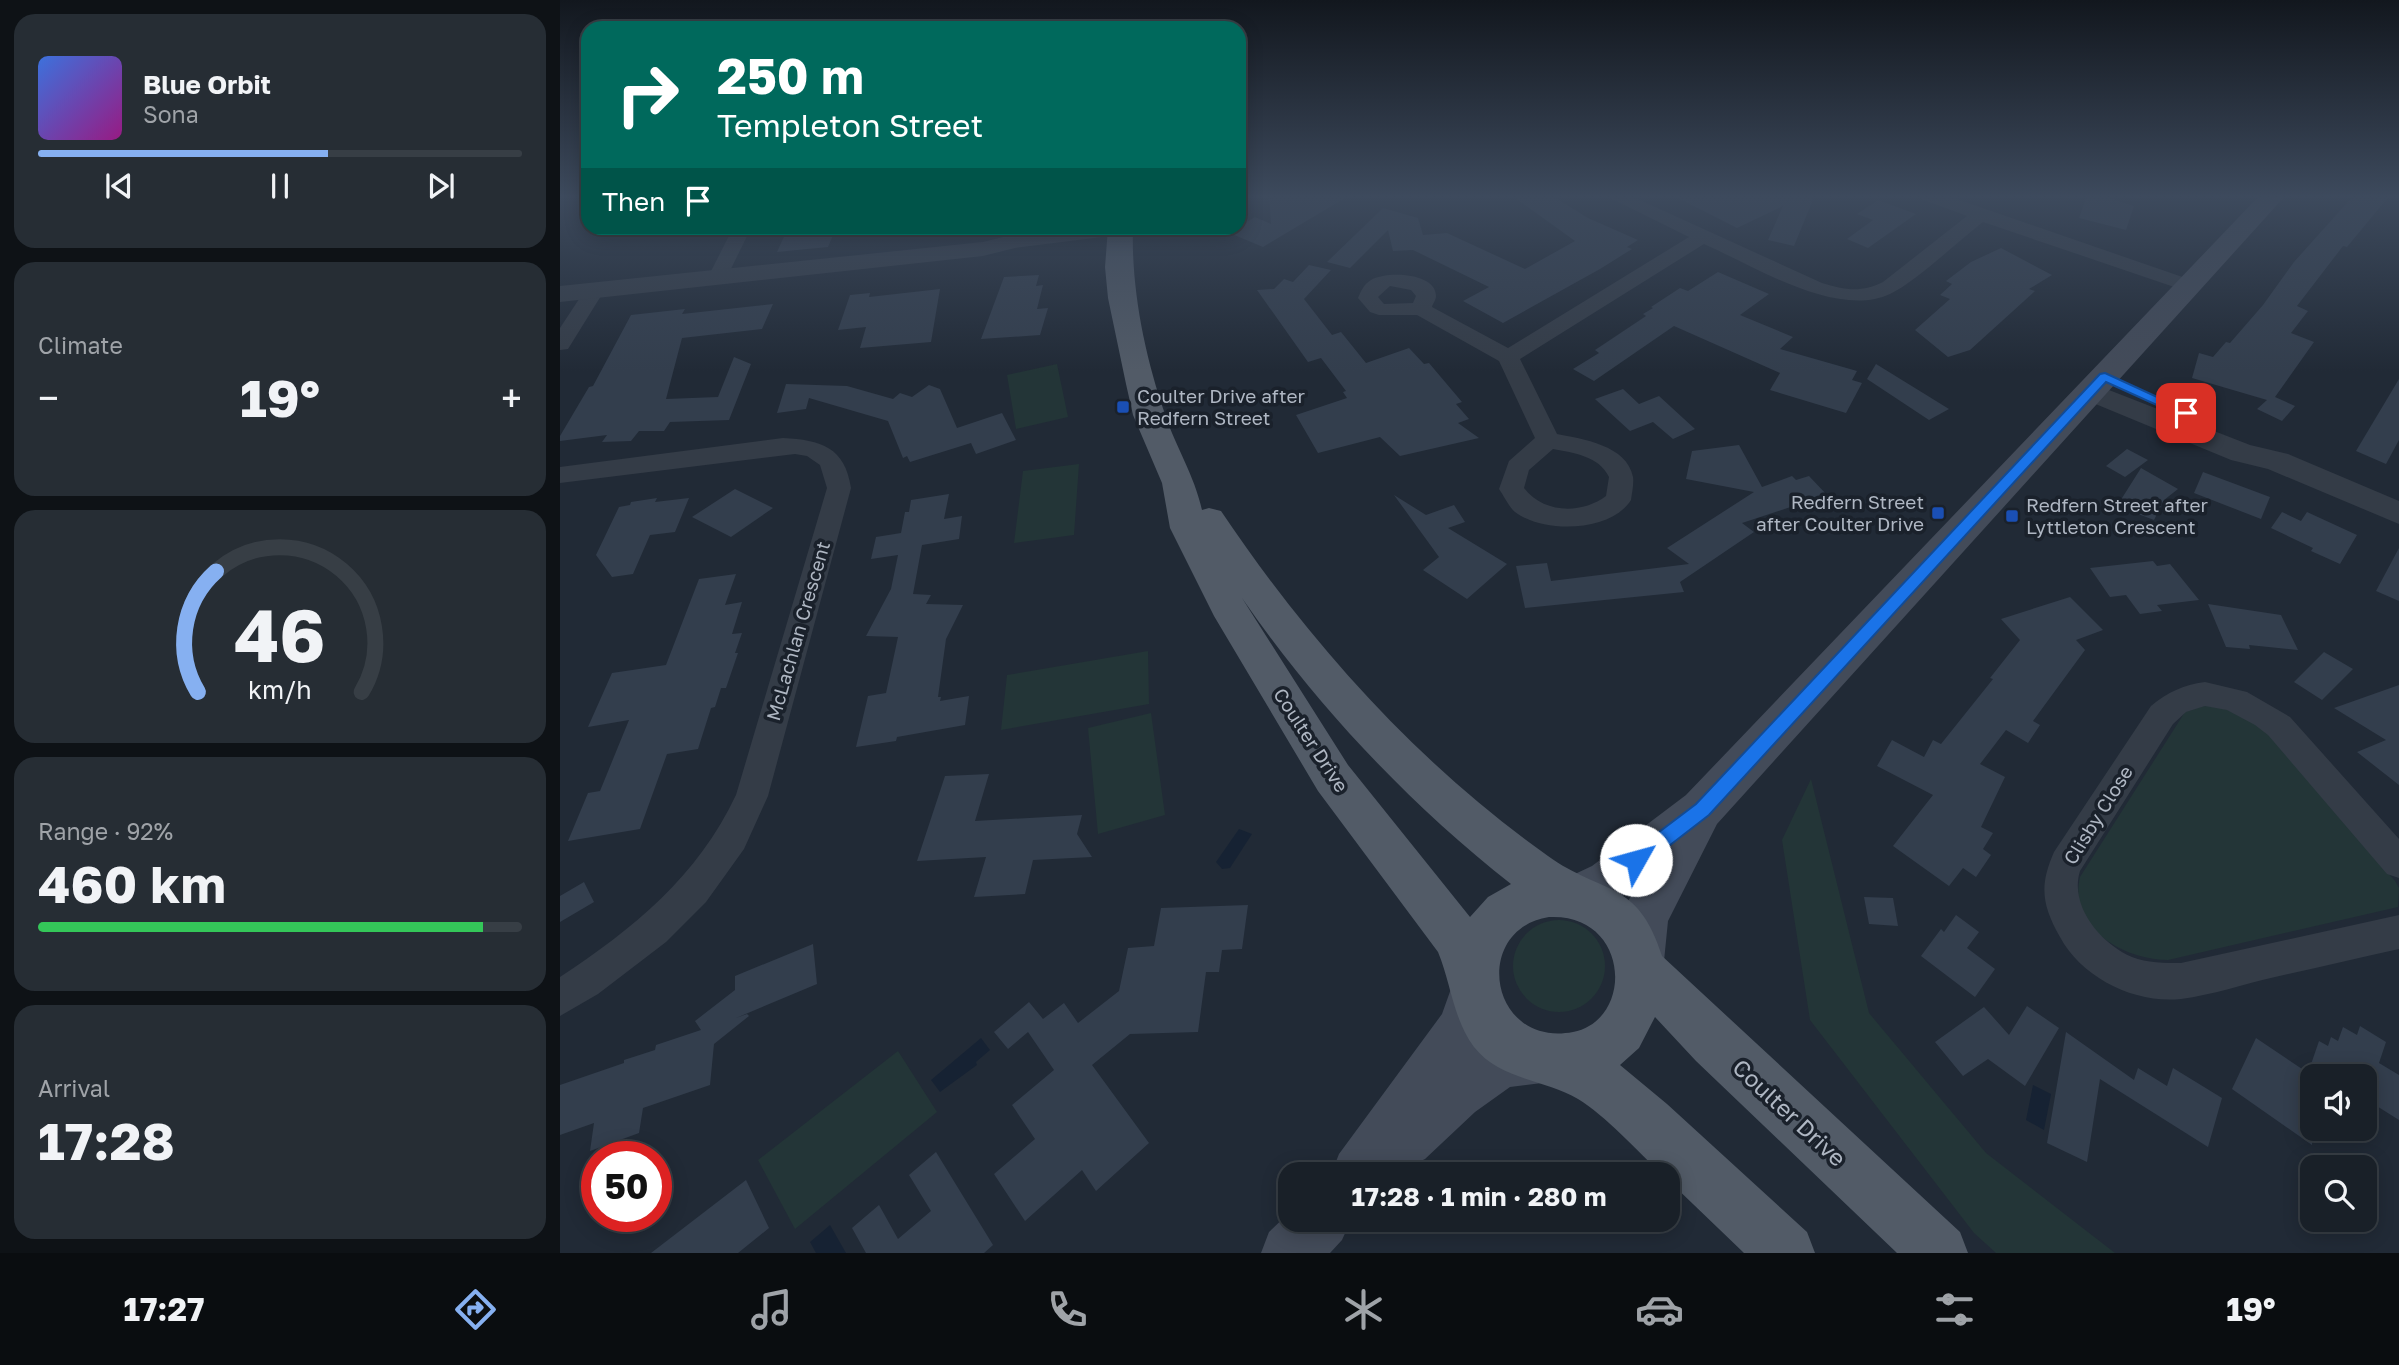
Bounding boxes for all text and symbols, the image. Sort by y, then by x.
text: 250 m [717,46,864,105]
icon: right [602,49,693,140]
text: Blue Orbit [143,69,271,100]
text: Sona [143,100,199,128]
text: Templeton Street [717,106,983,144]
icon: previous [100,167,138,205]
icon: pause [261,167,299,205]
icon: next [422,167,460,205]
icon: arrive [679,182,717,220]
text: Then [602,186,665,217]
text: Climate [38,331,123,359]
text: 19° [240,366,320,428]
text: − [38,375,59,420]
text: + [501,375,522,420]
pin [2156,383,2216,443]
place label: Coulter Drive after Redfern Street [1137,384,1306,429]
icon: arrive [2167,394,2205,432]
marker: Coulter Drive after Redfern Street [1115,399,1131,415]
place label: Redfern Street after Coulter Drive [1756,490,1924,535]
place label: Redfern Street after Lyttleton Crescent [2026,493,2209,538]
marker: Redfern Street after Coulter Drive [1930,505,1946,521]
marker: Redfern Street after Lyttleton Crescent [2004,508,2020,524]
street label: McLachlan Crescent [761,539,834,723]
text: 46 [234,592,326,679]
text: km/h [248,674,312,705]
street label: Coulter Drive [1269,683,1354,796]
street label: Clisby Close [2058,761,2137,868]
text: Range · 92% [38,817,173,845]
position arrow [1599,823,1673,897]
text: 460 km [38,852,226,914]
street label: Coulter Drive [1727,1053,1852,1172]
map controls [2300,1064,2377,1232]
button: sound [2300,1064,2377,1141]
text: Arrival [38,1074,110,1102]
text: 17:28 [38,1109,175,1171]
speed limit sign: 50 [581,1141,672,1232]
button: search [2300,1155,2377,1232]
text: 17:28 · 1 min · 280 m [1351,1181,1607,1212]
icon: directions [451,1285,500,1334]
icon: music [747,1285,796,1334]
icon: phone [1043,1285,1092,1334]
icon: climate [1339,1285,1388,1334]
icon: car [1635,1285,1684,1334]
icon: filters [1930,1285,1979,1334]
text: 17:27 [123,1290,205,1328]
text: 19° [2226,1290,2276,1328]

